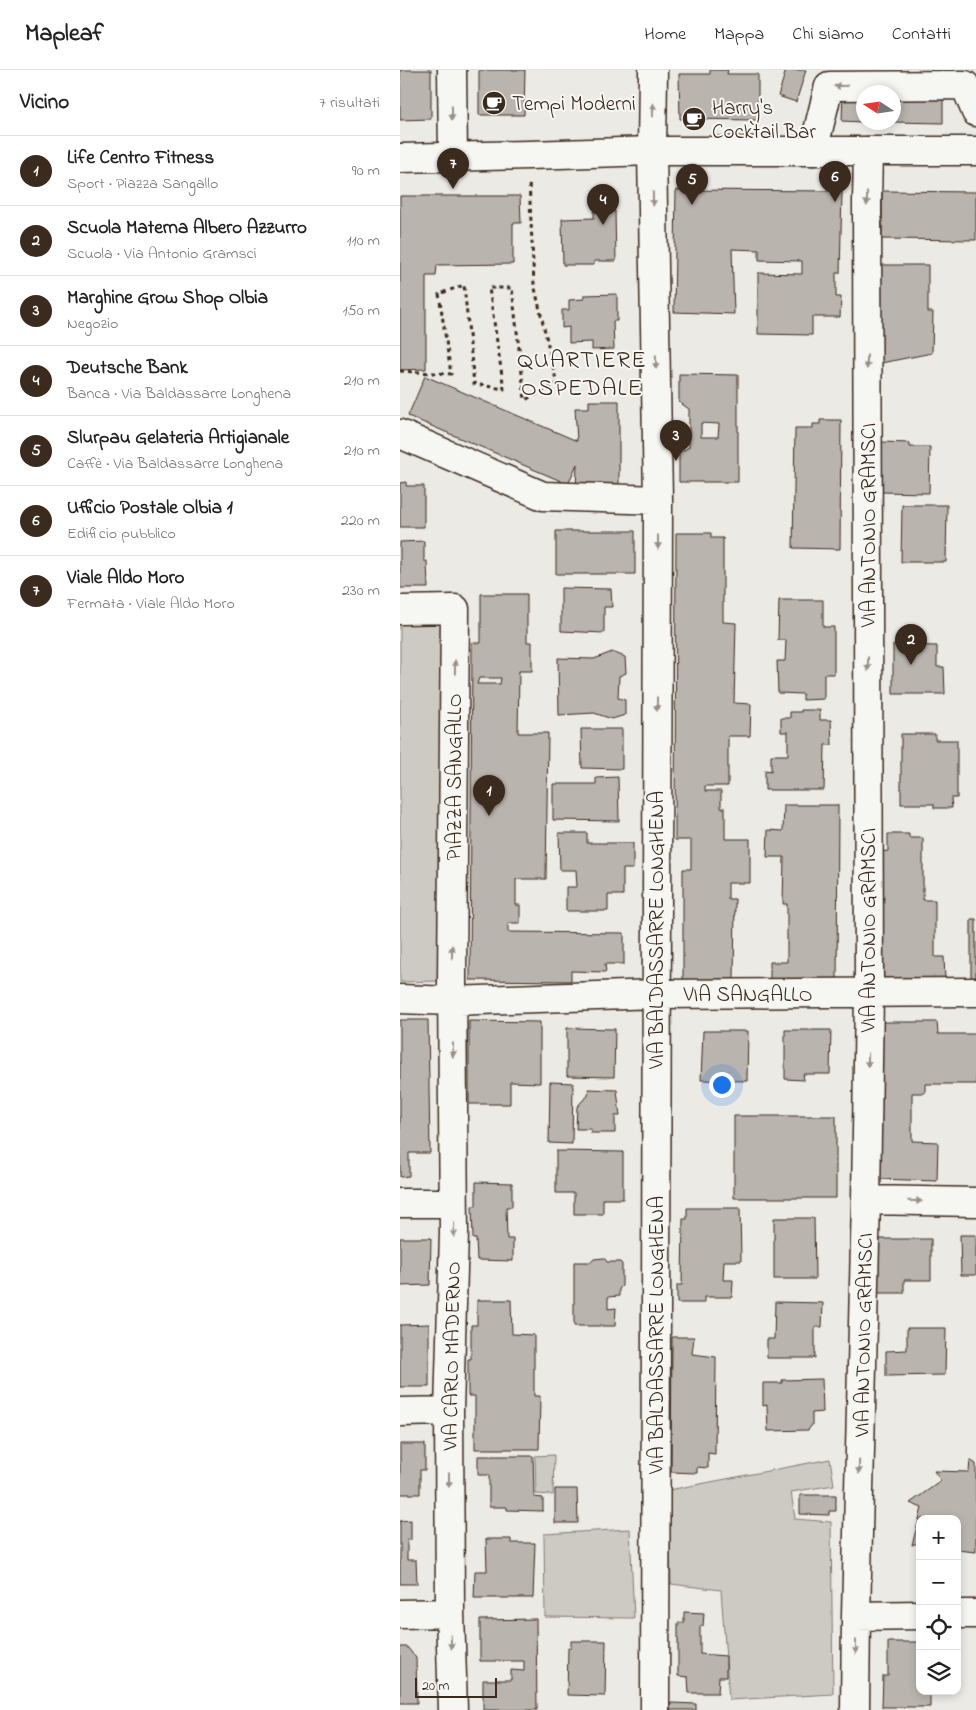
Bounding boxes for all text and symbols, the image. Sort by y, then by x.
text: Mapleaf [25,17,104,52]
text: Home [644,22,686,48]
text: Mappa [714,22,764,48]
text: Chi siamo [792,22,864,48]
text: Contatti [892,22,951,48]
one-way arrow [832,82,848,90]
north arrow [856,85,901,130]
text: Vicino [20,88,69,118]
cafe icon: Tempi Moderni [481,90,507,116]
place label: Tempi Moderni [512,90,636,120]
text: 7 risultati [319,91,380,115]
place label: Harry's Cocktail Bar [712,94,816,148]
one-way arrow [649,102,657,118]
one-way arrow [448,106,456,122]
cafe icon: Harry's Cocktail Bar [681,106,707,132]
text: Life Centro Fitness [67,145,214,172]
pin: 7 [437,148,469,189]
text: 1 [33,159,39,183]
text: 90 m [352,159,380,183]
pin: 6 [819,161,851,202]
pin: 5 [676,164,708,205]
text: Sport · Piazza Sangallo [67,172,218,196]
pin: 4 [587,184,619,225]
one-way arrow [649,191,657,207]
one-way arrow [863,192,871,208]
text: Scuola Materna Albero Azzurro [67,215,307,242]
text: 2 [32,229,40,253]
text: 110 m [346,229,380,253]
text: Scuola · Via Antonio Gramsci [67,242,257,266]
text: Marghine Grow Shop Olbia [67,285,268,312]
text: 3 [33,299,39,323]
text: 150 m [342,299,380,323]
text: Negozio [67,312,118,336]
district label: QUARTIERE OSPEDALE [517,344,647,407]
one-way arrow [652,354,660,370]
one-way arrow [863,354,871,370]
text: Deutsche Bank [67,355,188,382]
text: 4 [33,369,39,393]
text: 210 m [344,369,380,393]
text: Banca · Via Baldassarre Longhena [67,382,291,406]
pin: 3 [660,420,692,461]
street label: VIA ANTONIO GRAMSCI [855,423,885,628]
text: Slurpau Gelateria Artigianale [67,425,289,452]
text: 5 [31,439,41,463]
text: 210 m [344,439,380,463]
text: Caffè · Via Baldassarre Longhena [67,452,283,476]
text: Ufficio Postale Olbia 1 [67,495,233,522]
text: 6 [32,509,40,533]
text: 220 m [341,509,380,533]
text: Edificio pubblico [67,522,176,546]
one-way arrow [654,534,662,550]
text: Viale Aldo Moro [67,565,184,592]
text: 7 [33,579,39,603]
text: 230 m [342,579,380,603]
text: Fermata · Viale Aldo Moro [67,592,235,616]
pin: 2 [895,624,927,665]
one-way arrow [864,656,872,672]
one-way arrow [451,659,459,675]
street label: PIAZZA SANGALLO [441,694,471,860]
one-way arrow [653,696,661,712]
pin: 1 [473,775,505,816]
street label: VIA BALDASSARRE LONGHENA [643,791,673,1070]
street label: VIA ANTONIO GRAMSCI [855,828,885,1033]
one-way arrow [448,944,456,960]
street label: VIA SANGALLO [682,981,813,1011]
one-way arrow [449,1042,457,1058]
one-way arrow [864,1052,872,1068]
your location [709,1072,735,1098]
street label: VIA BALDASSARRE LONGHENA [643,1196,673,1475]
one-way arrow [907,1197,923,1205]
one-way arrow [450,1222,458,1238]
street label: VIA ANTONIO GRAMSCI [848,1233,882,1439]
street label: VIA CARLO MADERNO [436,1261,470,1452]
one-way arrow [855,1460,863,1476]
one-way arrow [445,1472,453,1488]
map controls [916,1515,961,1695]
button: + [916,1515,961,1560]
button: − [916,1560,961,1605]
button: locate [916,1605,961,1650]
one-way arrow [447,1635,455,1651]
one-way arrow [852,1639,860,1655]
button: layers [916,1650,961,1695]
scale bar [415,1675,498,1698]
text: 20 m [422,1676,449,1697]

